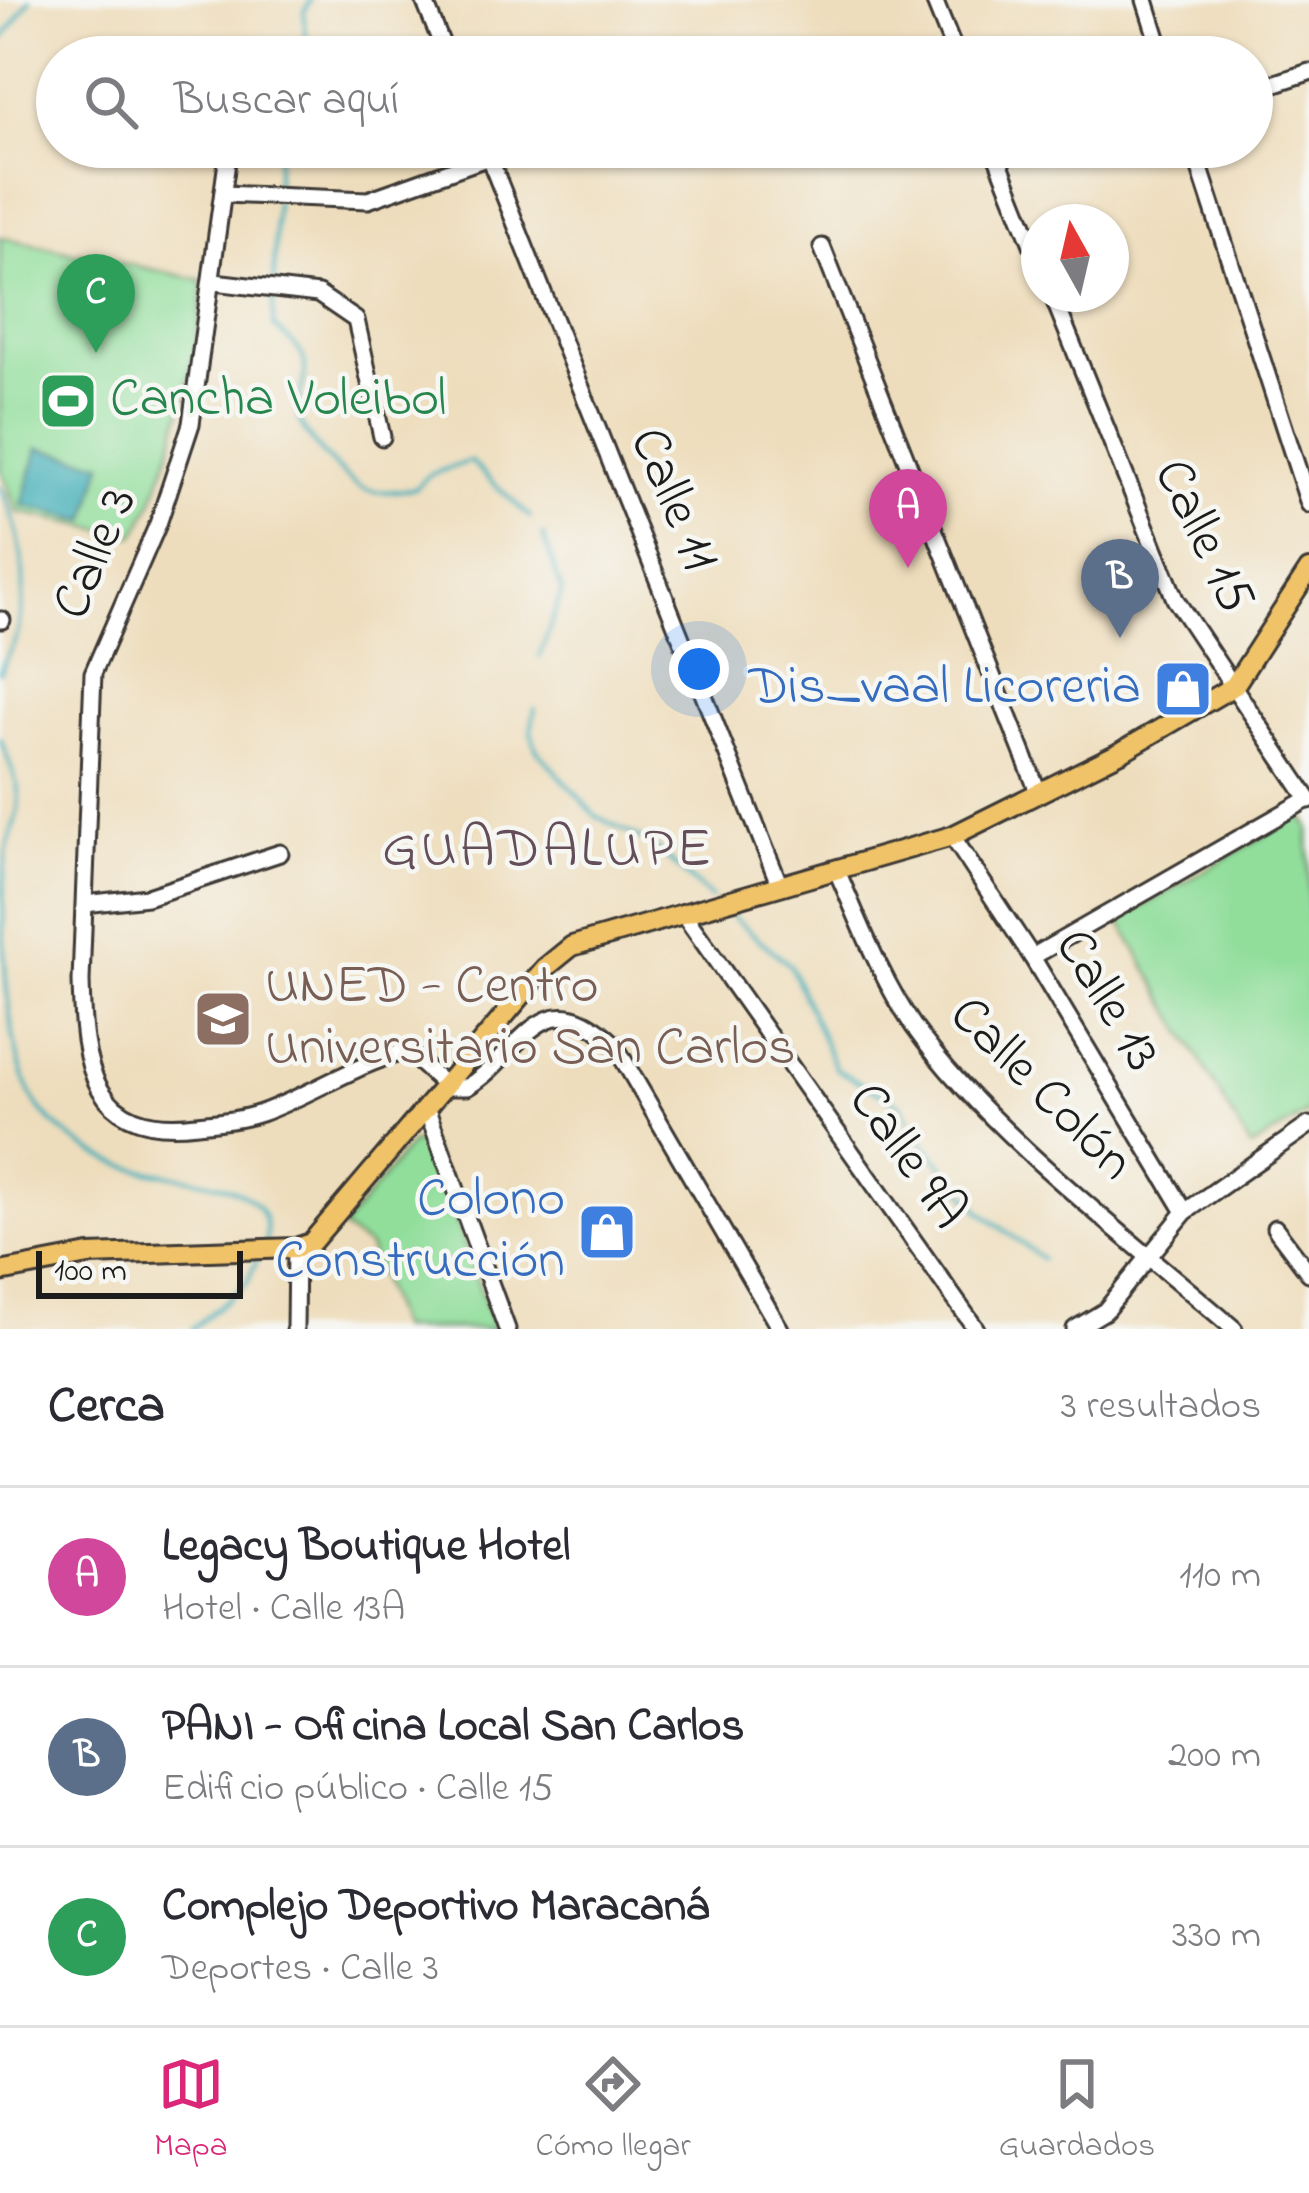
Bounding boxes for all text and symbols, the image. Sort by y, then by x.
search box [36,36,1273,168]
icon: search [78,69,144,135]
text: Buscar aquí [174,69,399,135]
north arrow [1021,204,1129,312]
pin: C [57,254,135,353]
place label: Cancha Voleibol [110,362,447,440]
sports icon: Cancha Voleibol [37,370,99,432]
street label: Calle 11 [607,416,737,584]
street label: Calle 15 [1131,447,1273,627]
pin: A [869,469,947,568]
street label: Calle 3 [34,476,160,632]
pin: B [1081,539,1159,638]
your location [669,639,729,699]
place label: Dis_vaal Licoreria [747,650,1141,728]
shop icon: Dis_vaal Licoreria [1152,658,1214,720]
district label: GUADALUPE [382,810,714,893]
street label: Calle 13 [1033,915,1179,1087]
place label: UNED - Centro Universitario San Carlos [265,949,796,1089]
street label: Calle Colón [930,980,1150,1200]
school or university icon: UNED - Centro Universitario San Carlos [192,988,254,1050]
street label: Calle 9A [827,1067,985,1247]
place label: Colono Construcción [275,1162,565,1302]
shop icon: Colono Construcción [576,1201,638,1263]
scale bar [36,1245,243,1298]
text: 100 m [54,1248,127,1296]
text: Cerca [48,1370,165,1445]
text: 3 resultados [1061,1379,1261,1436]
text: Legacy Boutique Hotel [162,1515,570,1581]
text: A [75,1548,99,1605]
text: 110 m [1179,1548,1261,1605]
text: Hotel · Calle 13A [162,1581,405,1638]
text: PANI - Oficina Local San Carlos [162,1695,744,1761]
text: B [74,1728,100,1785]
text: 200 m [1168,1728,1261,1785]
text: Edificio público · Calle 15 [162,1761,553,1818]
text: Complejo Deportivo Maracaná [162,1875,709,1941]
text: C [76,1908,98,1965]
text: 330 m [1172,1908,1261,1965]
text: Deportes · Calle 3 [162,1941,439,1998]
tab: Mapa [154,2051,228,2171]
tab: Cómo llegar [536,2051,691,2171]
tab: Guardados [999,2051,1155,2171]

